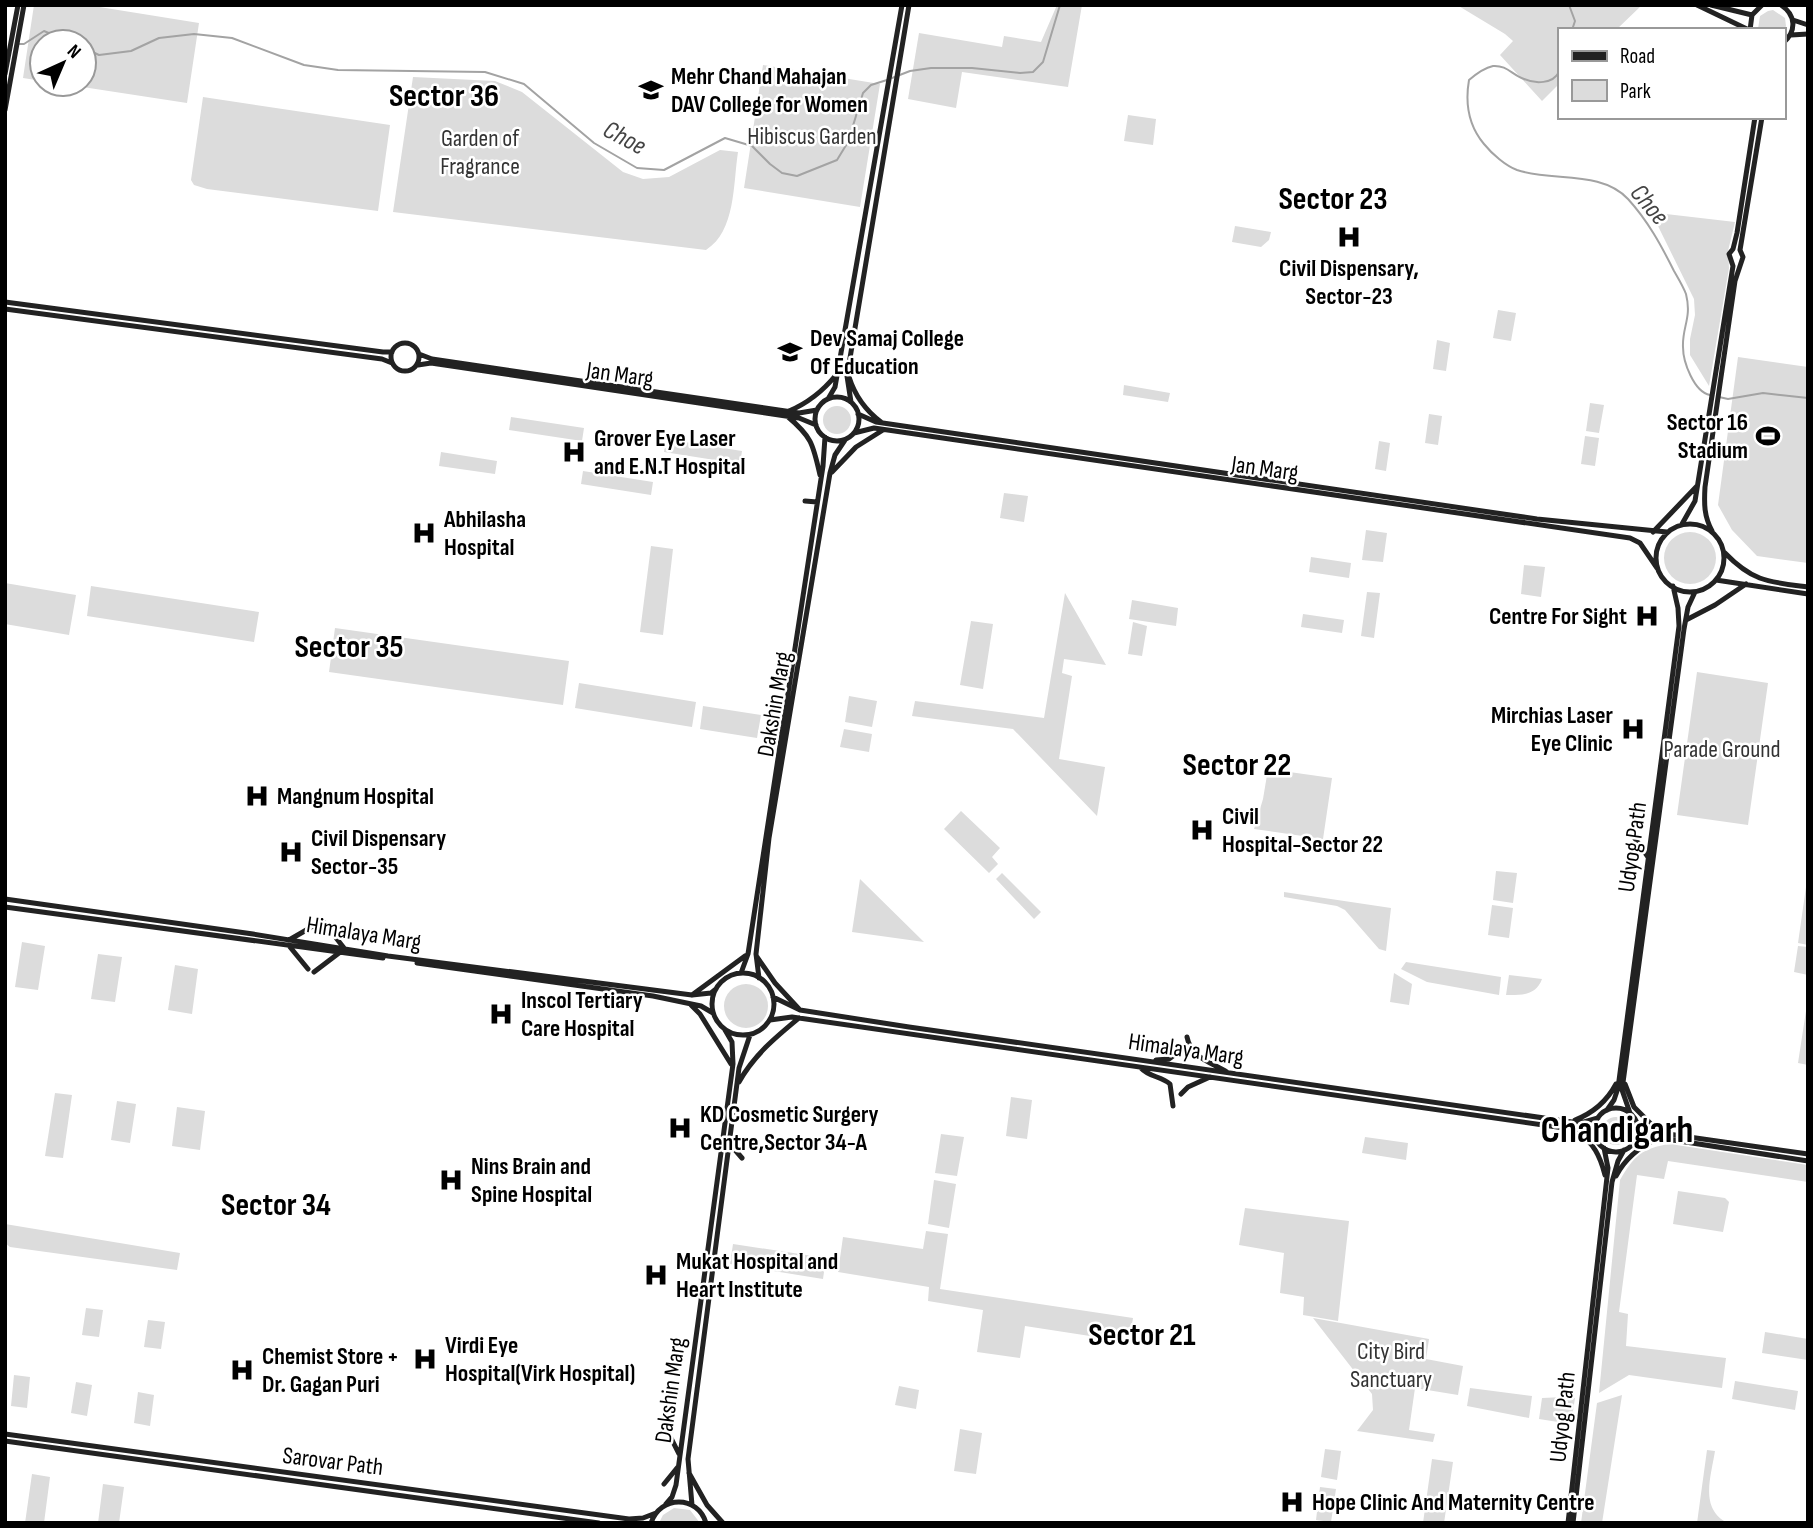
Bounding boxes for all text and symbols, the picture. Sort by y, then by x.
north arrow [28,28,98,98]
legend [1558,28,1785,119]
text: N [62,40,85,64]
text: Road [1620,44,1655,69]
place label: Mehr Chand Mahajan DAV College for Women [671,62,868,119]
school or university icon: Mehr Chand Mahajan DAV College for Women [637,76,665,104]
district label: Sector 36 [389,77,499,116]
text: Park [1620,79,1651,104]
water label: Choe [598,114,651,162]
park label: Hibiscus Garden [747,122,877,151]
park label: Garden of Fragrance [440,124,520,181]
water label: Choe [1623,178,1675,232]
district label: Sector 23 [1278,180,1388,219]
hospital icon: Civil Dispensary, Sector-23 [1335,223,1363,251]
place label: Civil Dispensary, Sector-23 [1279,254,1419,311]
place label: Dev Samaj College Of Education [810,324,964,381]
school or university icon: Dev Samaj College Of Education [776,338,804,366]
street label: Jan Marg [583,355,655,394]
place label: Sector 16 Stadium [1667,408,1748,465]
sports icon: Sector 16 Stadium [1754,422,1782,450]
place label: Grover Eye Laser and E.N.T Hospital [594,424,745,481]
hospital icon: Grover Eye Laser and E.N.T Hospital [560,438,588,466]
street label: Jan Marg [1228,449,1300,488]
place label: Abhilasha Hospital [443,505,526,562]
hospital icon: Abhilasha Hospital [410,519,438,547]
place label: Centre For Sight [1489,602,1627,631]
hospital icon: Centre For Sight [1633,602,1661,630]
district label: Sector 35 [294,628,404,667]
street label: Dakshin Marg [751,649,798,759]
place label: Mirchias Laser Eye Clinic [1491,701,1614,758]
hospital icon: Mirchias Laser Eye Clinic [1619,715,1647,743]
park label: Parade Ground [1663,735,1781,764]
district label: Sector 22 [1183,746,1291,785]
hospital icon: Mangnum Hospital [243,782,271,810]
place label: Mangnum Hospital [277,782,434,811]
street label: Udyog Path [1612,800,1653,894]
place label: Civil Hospital-Sector 22 [1222,802,1383,859]
hospital icon: Civil Hospital-Sector 22 [1188,816,1216,844]
place label: Civil Dispensary Sector-35 [311,824,446,881]
hospital icon: Civil Dispensary Sector-35 [277,838,305,866]
street label: Himalaya Marg [304,910,424,957]
place label: Inscol Tertiary Care Hospital [521,986,643,1043]
hospital icon: Inscol Tertiary Care Hospital [487,1000,515,1028]
street label: Himalaya Marg [1126,1027,1245,1072]
place label: KD Cosmetic Surgery Centre,Sector 34-A [700,1100,879,1157]
district label: Chandigarh [1541,1108,1693,1153]
hospital icon: KD Cosmetic Surgery Centre,Sector 34-A [666,1114,694,1142]
place label: Nins Brain and Spine Hospital [471,1152,592,1209]
hospital icon: Nins Brain and Spine Hospital [437,1166,465,1194]
district label: Sector 34 [221,1186,331,1225]
place label: Mukat Hospital and Heart Institute [676,1247,838,1304]
hospital icon: Mukat Hospital and Heart Institute [642,1261,670,1289]
district label: Sector 21 [1088,1316,1196,1355]
place label: Virdi Eye Hospital(Virk Hospital) [445,1331,635,1388]
street label: Dakshin Marg [649,1335,692,1445]
park label: City Bird Sanctuary [1350,1337,1432,1394]
place label: Chemist Store + Dr. Gagan Puri [262,1342,399,1399]
hospital icon: Virdi Eye Hospital(Virk Hospital) [411,1345,439,1373]
hospital icon: Chemist Store + Dr. Gagan Puri [228,1356,256,1384]
street label: Udyog Path [1543,1370,1582,1464]
street label: Sarovar Path [281,1441,385,1482]
hospital icon: Hope Clinic And Maternity Centre [1278,1488,1306,1516]
place label: Hope Clinic And Maternity Centre [1312,1488,1594,1517]

